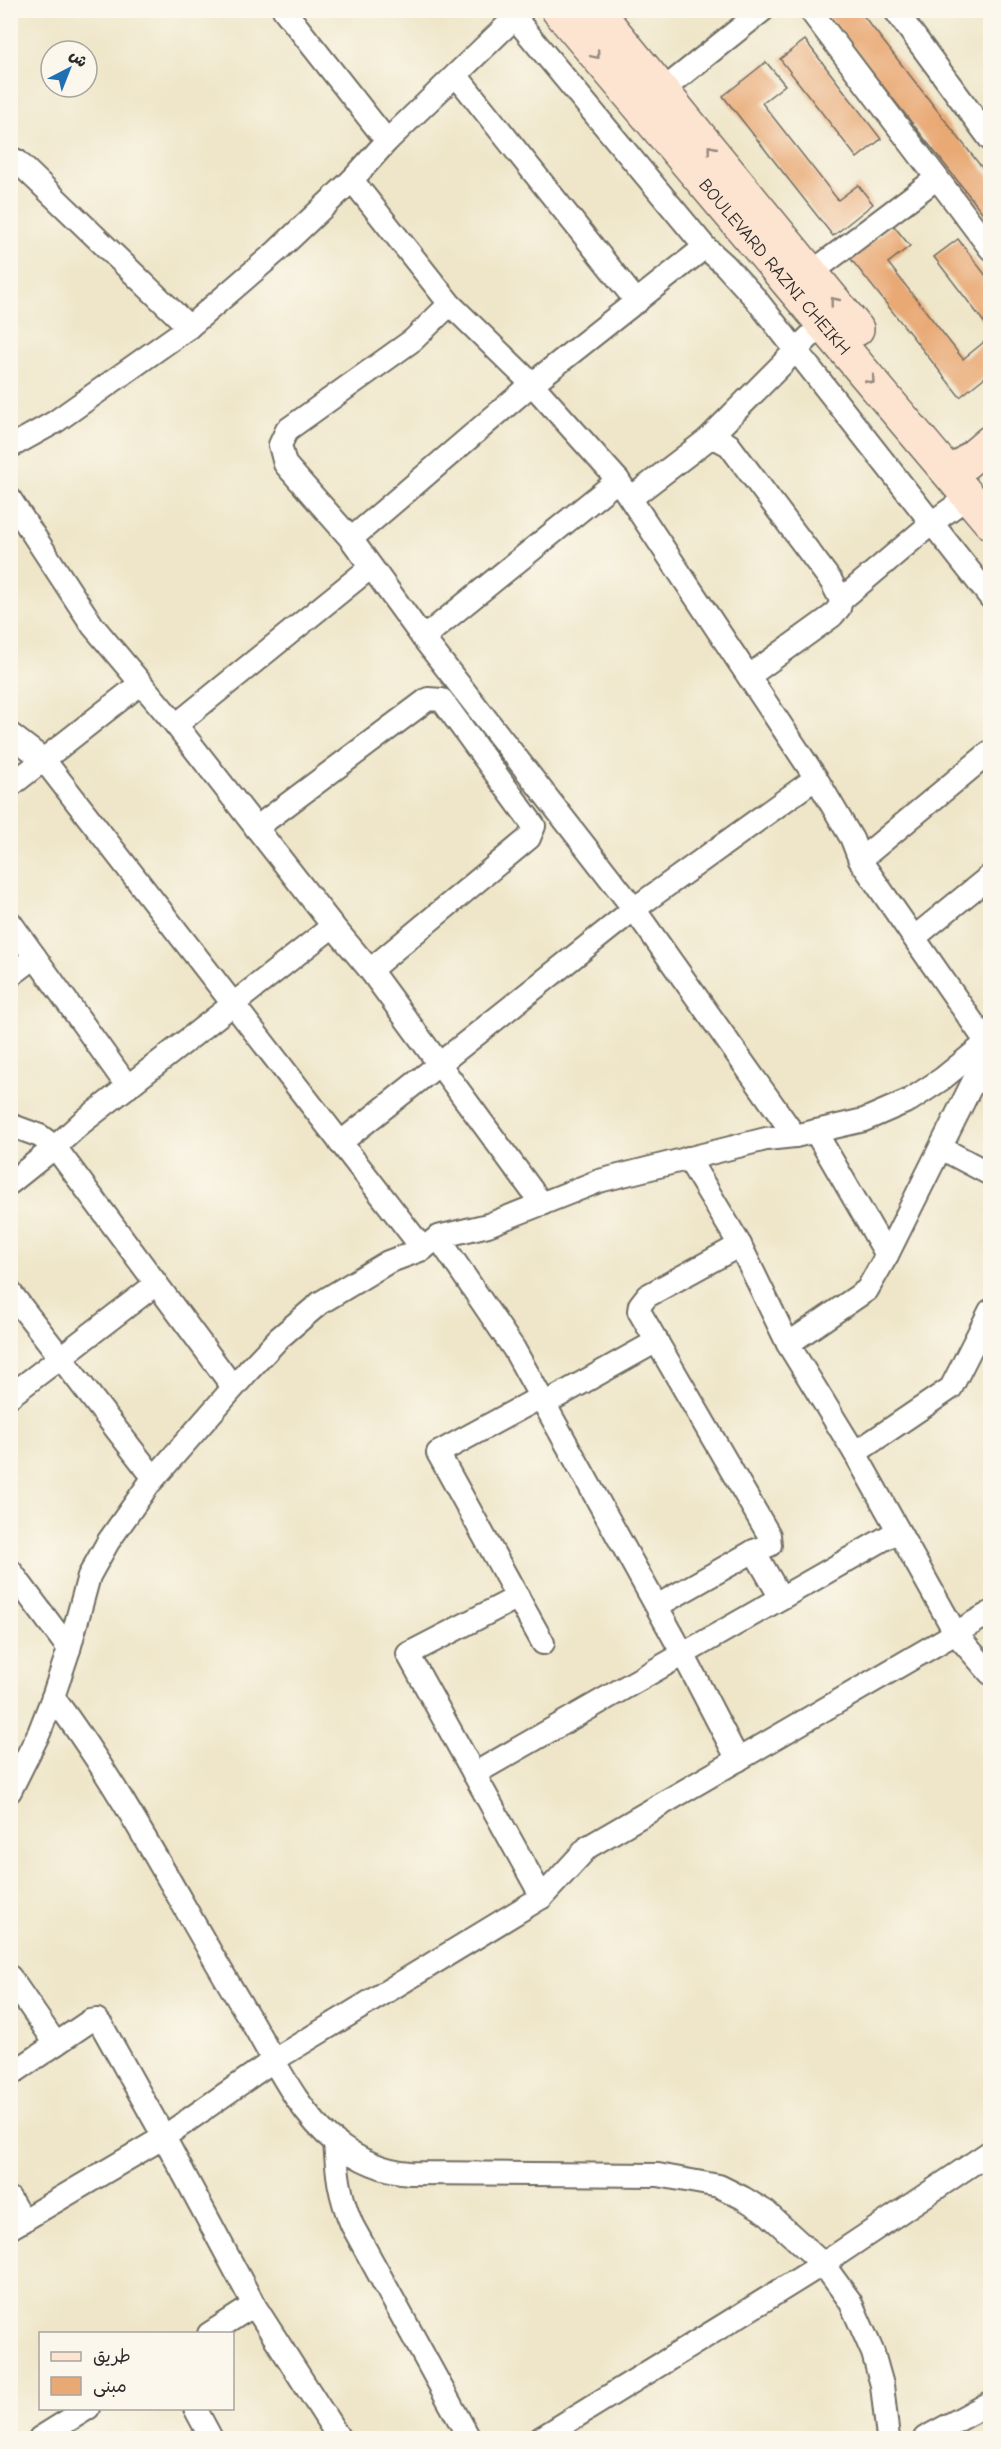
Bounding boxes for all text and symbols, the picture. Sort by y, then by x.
north arrow [39,39,99,99]
text: ش [66,46,91,71]
one-way arrow [589,48,600,59]
one-way arrow [708,145,719,156]
street label: BOULEVARD RAZNI CHEIKH [694,174,855,359]
one-way arrow [831,297,842,308]
one-way arrow [864,373,875,384]
legend [39,2332,234,2410]
text: طريق [93,2346,131,2367]
text: مبنى [93,2376,127,2397]

